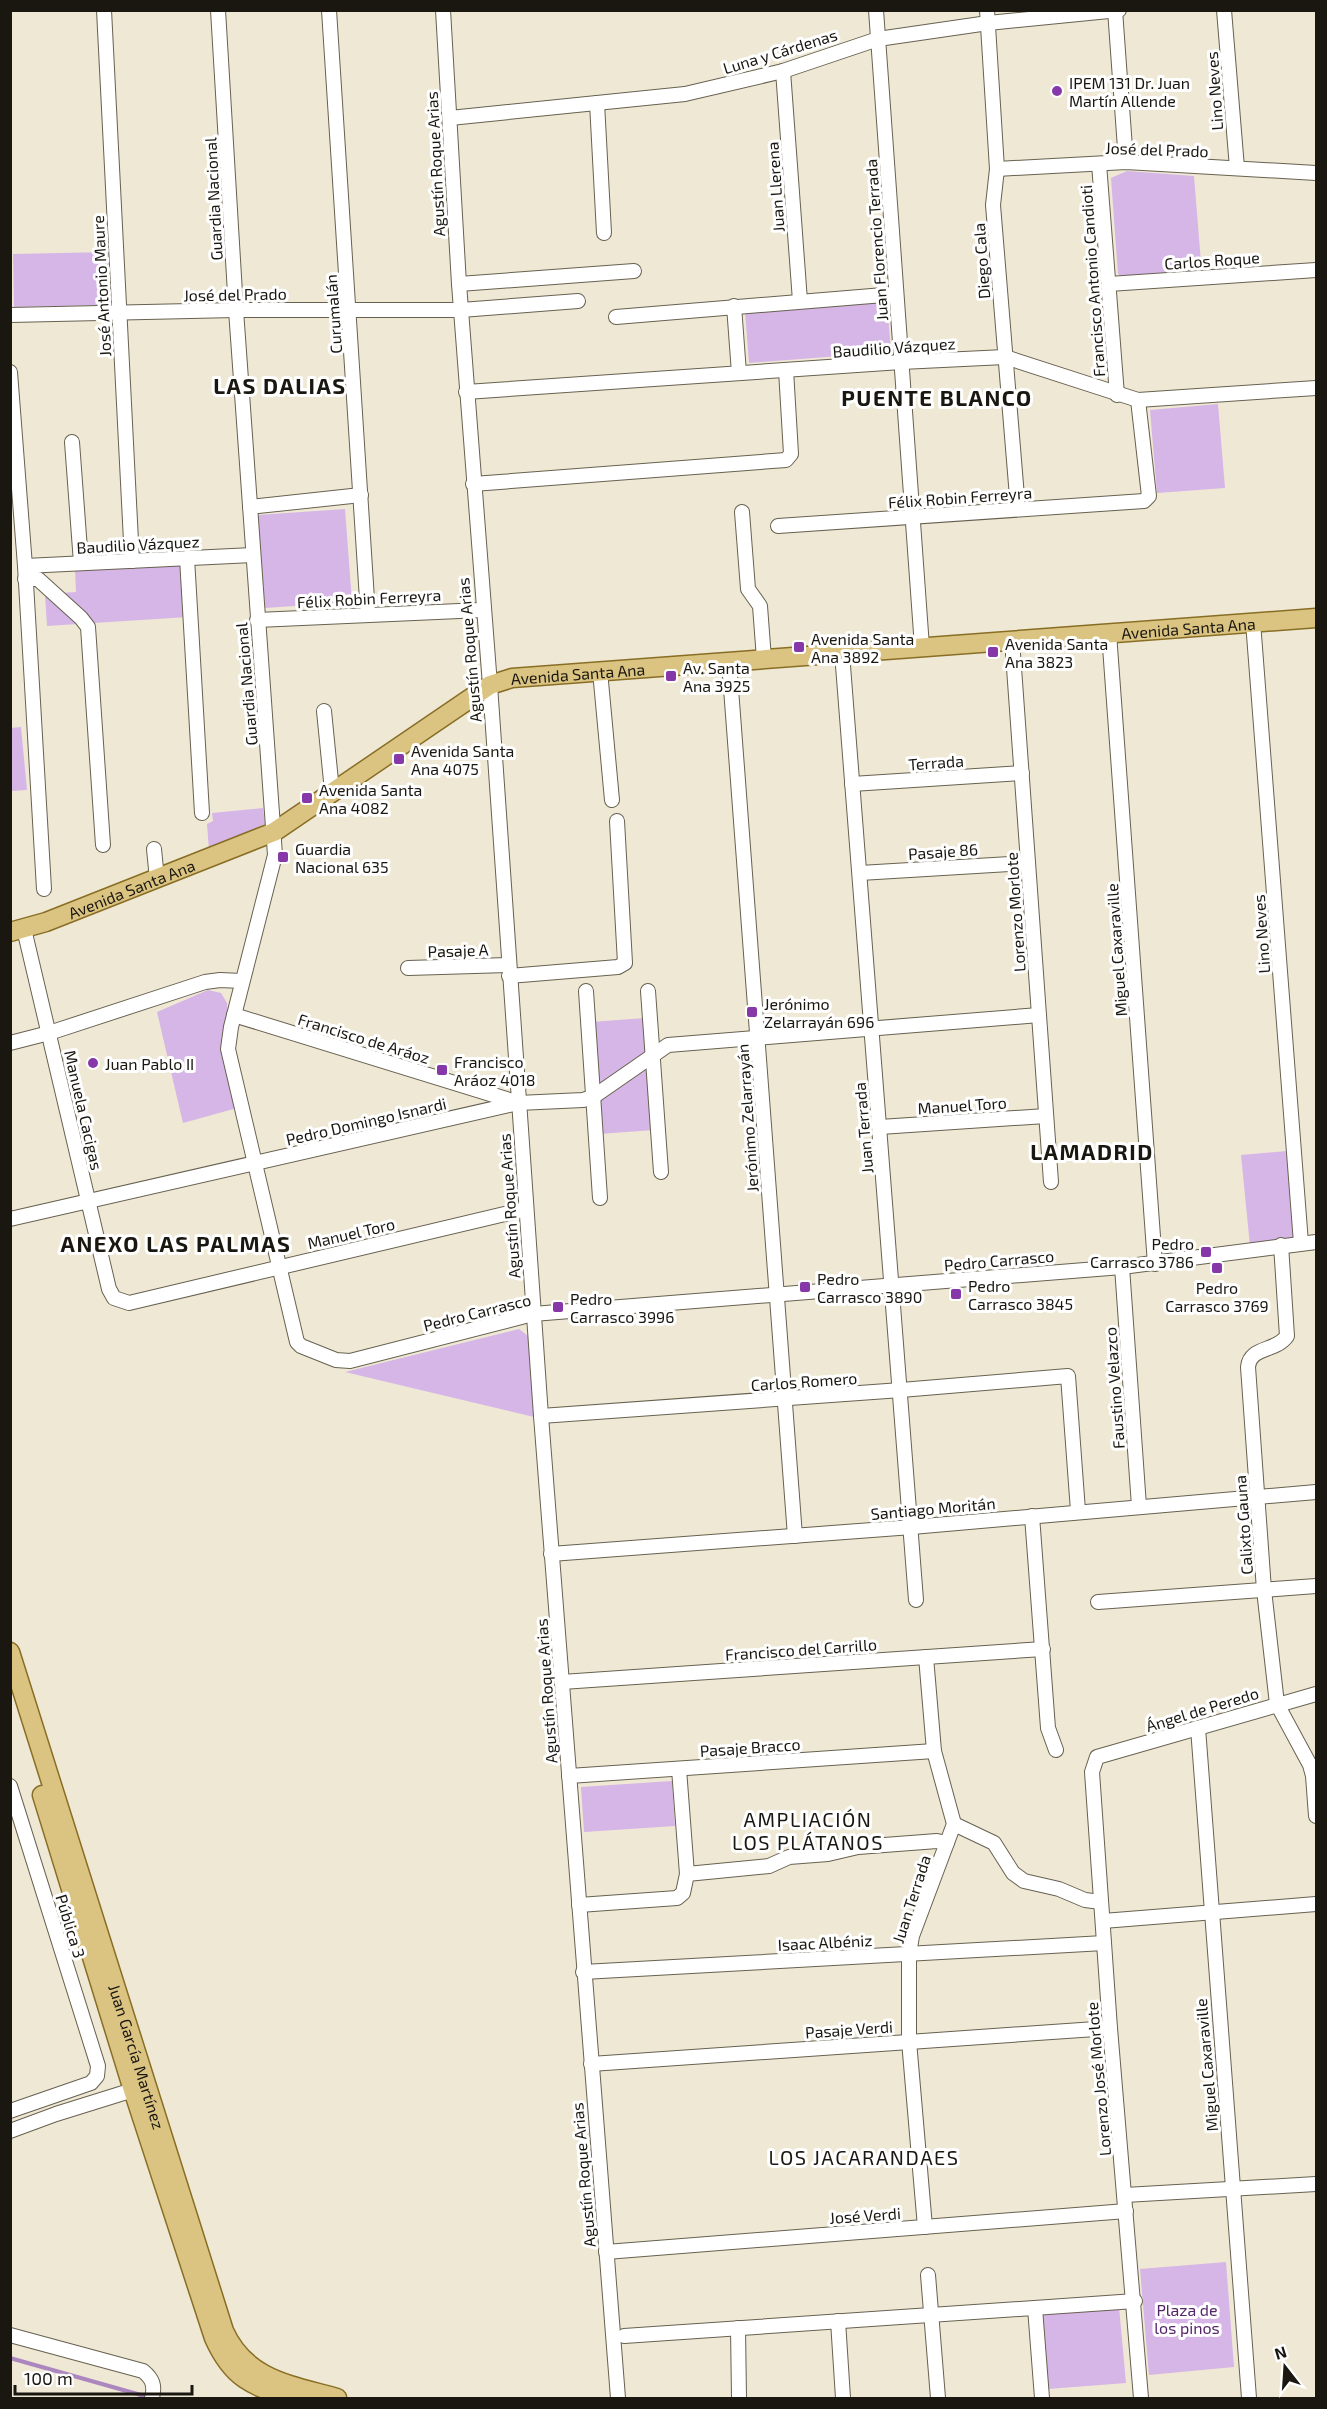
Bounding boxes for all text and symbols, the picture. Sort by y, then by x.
street label: Luna y Cárdenas [721,25,839,77]
street label: Lino Neves [1202,51,1226,131]
place label: IPEM 131 Dr. Juan Martín Allende [1069,73,1190,110]
marker: IPEM 131 Dr. Juan Martín Allende [1050,84,1064,98]
street label: Agustín Roque Arias [422,91,448,237]
street label: Guardia Nacional [200,137,226,261]
street label: José del Prado [1105,138,1209,160]
street label: Juan Llerena [762,141,788,233]
street label: Juan Florencio Terrada [861,158,891,322]
street label: Francisco Antonio Candioti [1076,184,1108,378]
street label: José Antonio Maure [88,215,114,357]
street label: Diego Cala [969,222,993,300]
street label: Carlos Roque [1164,247,1260,273]
street label: Curumalán [321,274,345,354]
street label: José del Prado [183,284,287,304]
street label: Baudilio Vázquez [832,333,956,361]
district label: LAS DALIAS [213,372,347,398]
district label: PUENTE BLANCO [841,384,1033,410]
street label: Félix Robin Ferreyra [887,482,1033,512]
street label: Baudilio Vázquez [76,531,200,557]
street label: Agustín Roque Arias [453,577,485,723]
street label: Félix Robin Ferreyra [296,585,442,611]
street label: Avenida Santa Ana [1120,613,1256,642]
street label: Guardia Nacional [231,621,261,746]
place label: Avenida Santa Ana 3892 [811,629,914,666]
place label: Avenida Santa Ana 3823 [1005,634,1108,671]
marker: Avenida Santa Ana 3892 [792,640,806,654]
marker: Avenida Santa Ana 3823 [986,645,1000,659]
place label: Av. Santa Ana 3925 [683,658,750,695]
street label: Avenida Santa Ana [510,659,646,688]
marker: Av. Santa Ana 3925 [664,669,678,683]
place label: Avenida Santa Ana 4075 [411,741,514,778]
street label: Terrada [908,751,964,773]
marker: Avenida Santa Ana 4075 [392,752,406,766]
place label: Avenida Santa Ana 4082 [319,780,422,817]
marker: Avenida Santa Ana 4082 [300,791,314,805]
place label: Guardia Nacional 635 [295,839,389,876]
street label: Pasaje 86 [907,839,979,864]
marker: Guardia Nacional 635 [276,850,290,864]
street label: Lorenzo Morlote [1001,851,1029,973]
street label: Avenida Santa Ana [65,855,197,922]
street label: Miguel Caxaraville [1102,883,1130,1017]
street label: Lino Neves [1249,894,1273,974]
street label: Pasaje A [427,939,489,962]
place label: Jerónimo Zelarrayán 696 [764,994,874,1031]
marker: Jerónimo Zelarrayán 696 [745,1005,759,1019]
street label: Francisco de Aráoz [296,1009,432,1067]
street label: Jerónimo Zelarrayán [732,1043,762,1193]
street label: Manuela Cacigas [61,1048,107,1172]
place label: Francisco Aráoz 4018 [454,1052,536,1089]
place label: Juan Pablo II [105,1054,194,1073]
marker: Juan Pablo II [86,1056,100,1070]
marker: Francisco Aráoz 4018 [435,1063,449,1077]
street label: Juan Terrada [850,1082,876,1174]
street label: Manuel Toro [917,1092,1007,1118]
street label: Pedro Domingo Isnardi [284,1093,448,1149]
street label: Agustín Roque Arias [494,1133,524,1279]
district label: LAMADRID [1030,1138,1154,1164]
street label: Manuel Toro [305,1214,397,1252]
district label: ANEXO LAS PALMAS [61,1230,291,1256]
place label: Pedro Carrasco 3786 [1090,1234,1194,1271]
marker: Pedro Carrasco 3786 [1199,1245,1213,1259]
street label: Pedro Carrasco [943,1246,1055,1274]
marker: Pedro Carrasco 3769 [1210,1261,1224,1275]
place label: Pedro Carrasco 3890 [817,1269,922,1306]
place label: Pedro Carrasco 3845 [968,1276,1073,1313]
place label: Pedro Carrasco 3769 [1165,1278,1269,1315]
marker: Pedro Carrasco 3890 [798,1280,812,1294]
marker: Pedro Carrasco 3845 [949,1287,963,1301]
street label: Pedro Carrasco [421,1289,533,1335]
place label: Pedro Carrasco 3996 [570,1289,674,1326]
marker: Pedro Carrasco 3996 [551,1300,565,1314]
street label: Faustino Velazco [1100,1326,1128,1450]
street label: Carlos Romero [750,1368,858,1394]
street label: Calixto Gauna [1230,1475,1256,1575]
street label: Santiago Moritán [870,1493,996,1523]
street label: Agustín Roque Arias [531,1618,561,1764]
street label: Francisco del Carrillo [724,1634,878,1664]
street label: Ángel de Peredo [1143,1683,1261,1735]
street label: Pasaje Bracco [699,1734,801,1761]
district label: AMPLIACIÓN LOS PLÁTANOS [732,1807,884,1854]
street label: Juan Terrada [888,1853,934,1945]
street label: Pública 3 [52,1892,90,1960]
street label: Isaac Albéniz [777,1930,873,1954]
street label: Juan García Martínez [106,1982,169,2131]
street label: Miguel Caxaraville [1191,1998,1221,2132]
street label: Lorenzo José Morlote [1082,2001,1114,2157]
street label: Pasaje Verdi [804,2016,894,2043]
street label: Agustín Roque Arias [567,2102,599,2248]
district label: LOS JACARANDAES [768,2145,960,2169]
street label: José Verdi [829,2203,901,2227]
park label: Plaza de los pinos [1154,2300,1220,2337]
north arrow [1255,2337,1315,2397]
text: N [1272,2341,1289,2363]
scale bar [15,2358,192,2396]
text: 100 m [24,2367,73,2389]

